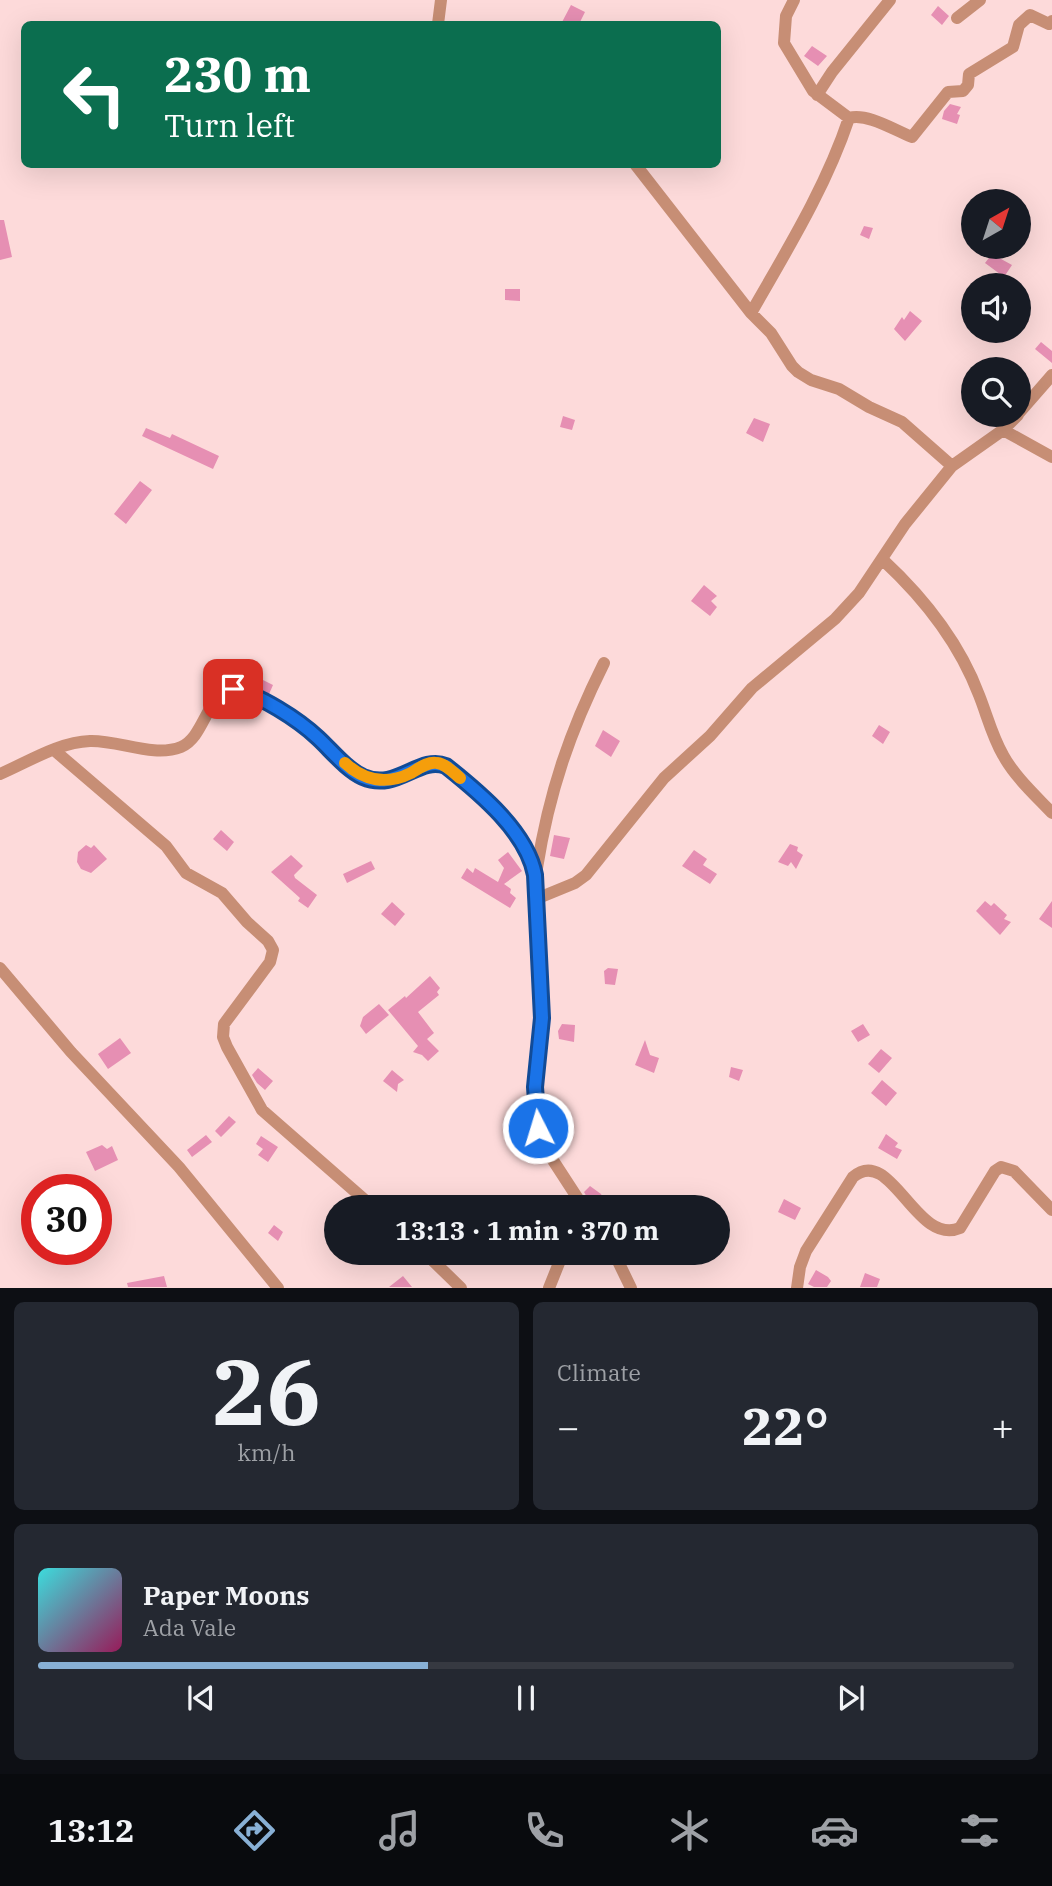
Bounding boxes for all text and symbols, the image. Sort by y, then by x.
text: 230 m [164,42,311,105]
icon: left [49,49,140,140]
text: Turn left [164,104,295,146]
north arrow [961,189,1031,259]
map controls [961,189,1031,427]
button: sound [961,273,1031,343]
button: search [961,357,1031,427]
pin [203,659,263,719]
icon: arrive [214,670,252,708]
position arrow [501,1091,575,1165]
speed limit sign: 30 [21,1174,112,1265]
text: 13:13 · 1 min · 370 m [395,1213,659,1247]
text: 26 [212,1332,321,1450]
text: Climate [557,1357,641,1387]
text: 22° [742,1392,829,1459]
text: − [557,1402,580,1451]
text: + [991,1402,1014,1451]
text: km/h [237,1437,296,1467]
text: Paper Moons [143,1578,310,1612]
text: Ada Vale [143,1612,236,1642]
icon: previous [182,1679,220,1717]
icon: pause [507,1679,545,1717]
icon: next [832,1679,870,1717]
icon: directions [230,1806,279,1855]
icon: music [375,1806,424,1855]
icon: phone [520,1806,569,1855]
icon: climate [665,1806,714,1855]
icon: car [810,1806,859,1855]
icon: filters [955,1806,1004,1855]
text: 13:12 [48,1809,134,1851]

